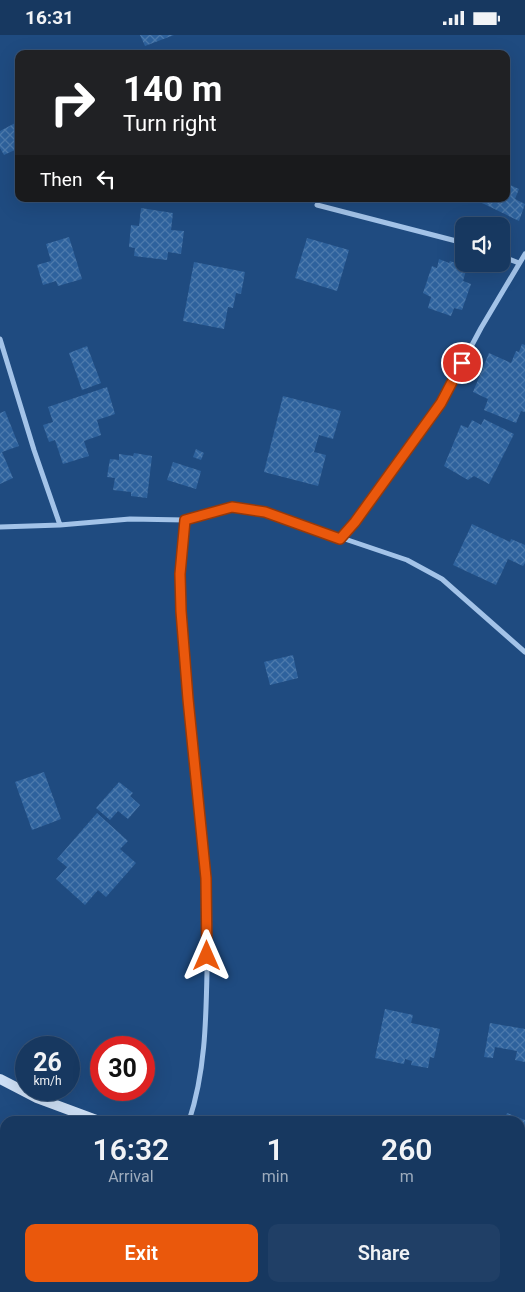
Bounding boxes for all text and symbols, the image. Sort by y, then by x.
text: 16:31 [25,6,74,29]
text: 140 m [123,69,222,110]
icon: right [40,70,105,135]
text: Turn right [123,111,217,136]
icon: left [92,165,120,193]
text: Then [40,168,82,191]
map controls [455,217,510,272]
button: sound [455,217,510,272]
pin [441,342,483,384]
icon: arrive [448,349,476,377]
position arrow [180,929,232,981]
speed limit sign: 30 [90,1036,155,1101]
text: 26 [33,1048,62,1077]
text: km/h [33,1074,62,1088]
text: 16:32 [93,1132,169,1167]
text: 1 [267,1132,284,1167]
text: 260 [381,1132,432,1167]
text: Arrival [108,1167,154,1186]
text: min [262,1167,289,1186]
text: m [400,1167,414,1186]
button: Exit [25,1224,258,1282]
button: Share [268,1224,500,1282]

